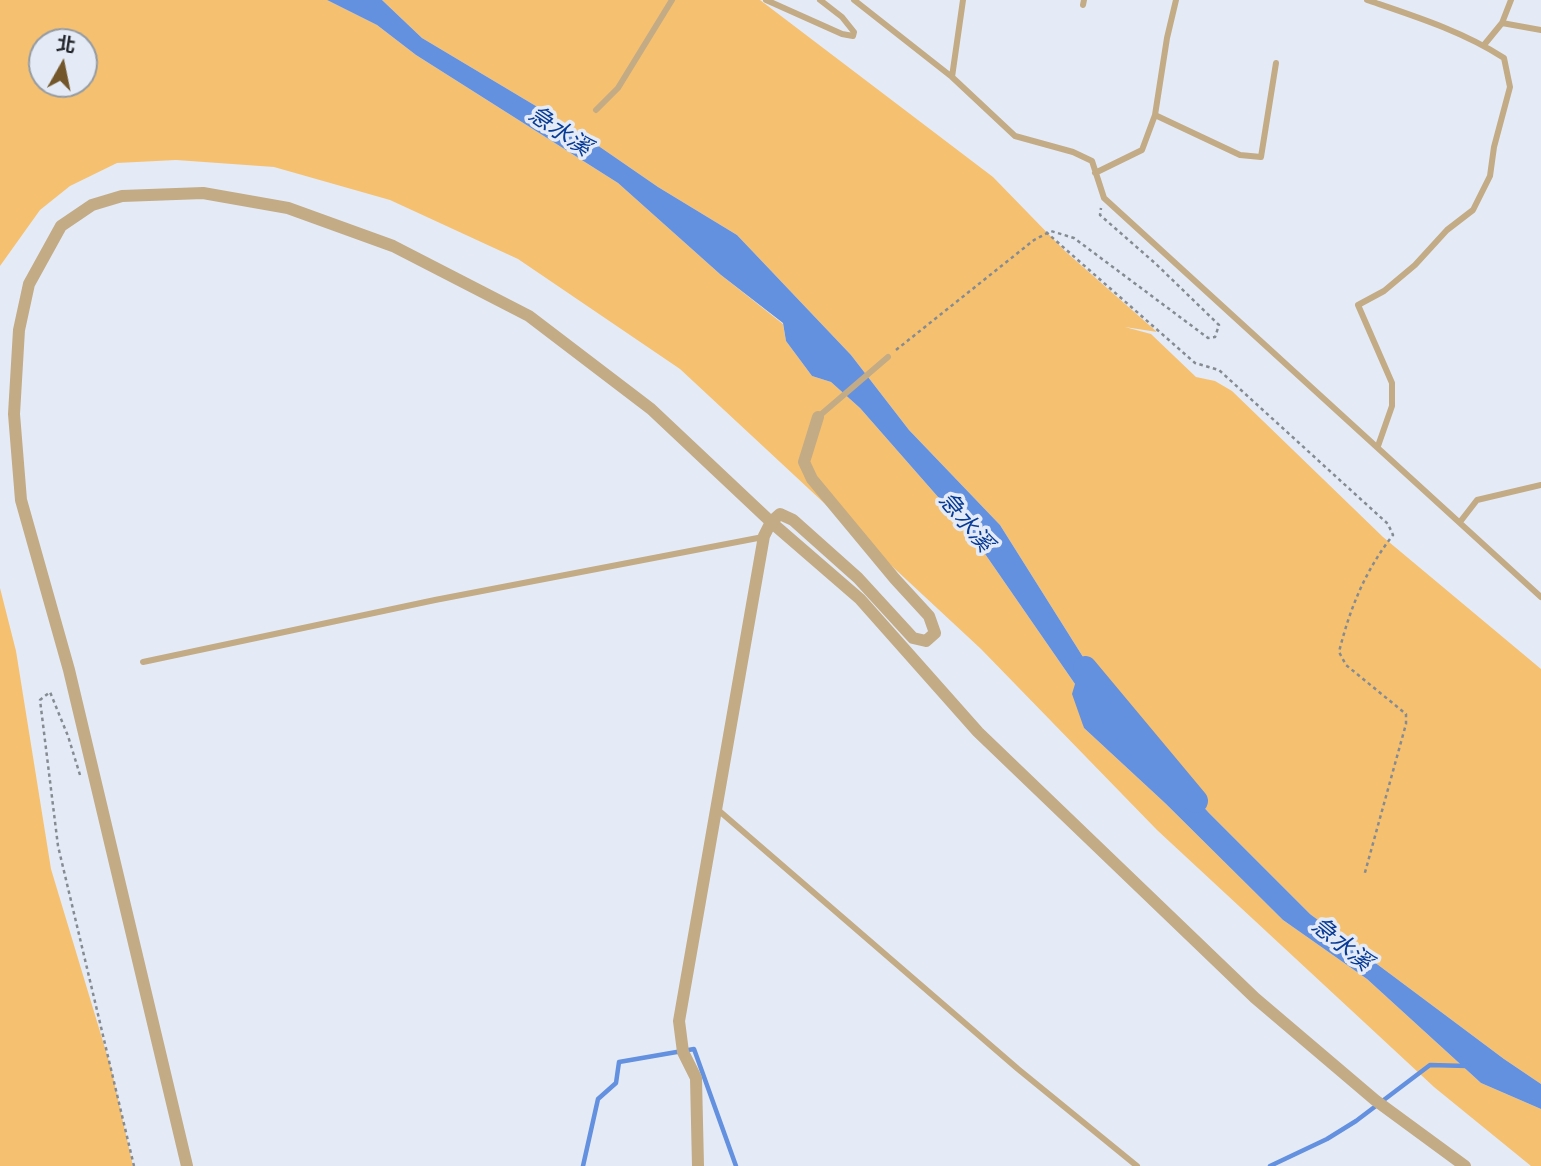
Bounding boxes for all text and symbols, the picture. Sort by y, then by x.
north arrow [28,28,98,98]
text: 北 [55,31,77,57]
water label: 急水溪 [524,100,596,162]
water label: 急水溪 [933,487,999,557]
water label: 急水溪 [1307,912,1377,976]

